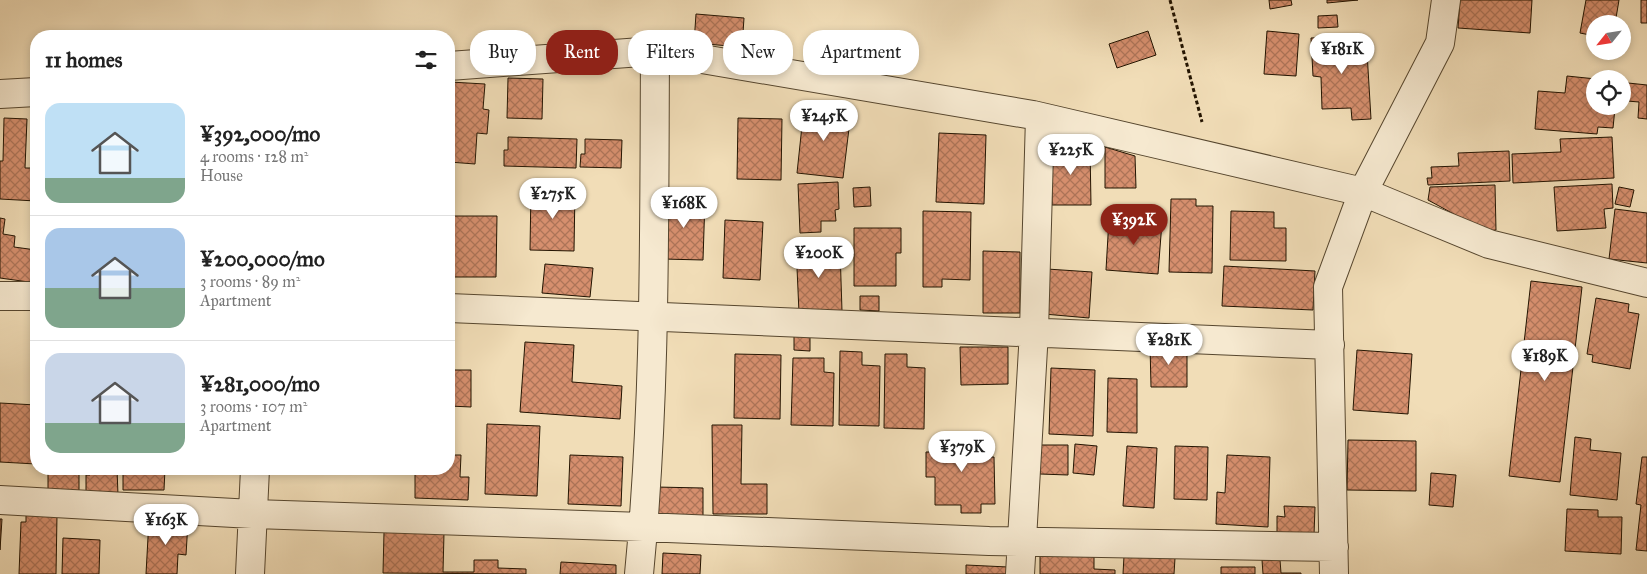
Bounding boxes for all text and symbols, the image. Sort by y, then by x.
north arrow [1586,15,1631,60]
map controls [1586,15,1631,115]
chip: Buy [470,30,536,75]
chip: Rent [546,30,618,75]
chip: Filters [628,30,713,75]
chip: New [723,30,793,75]
chip: Apartment [803,30,919,75]
pin: ¥181K [1307,32,1377,75]
text: ¥181K [1320,39,1364,58]
icon: filters [412,46,440,74]
text: 11 homes [45,47,122,73]
button: locate [1586,70,1631,115]
pin: ¥245K [789,100,859,142]
text: ¥245K [801,106,847,125]
text: ¥392,000/mo [200,121,320,147]
icon: home [85,123,145,183]
pin: ¥225K [1036,134,1106,176]
text: ¥225K [1049,140,1093,159]
text: 4 rooms · 128 m² [200,147,309,166]
text: House [200,166,243,185]
pin: ¥275K [518,178,588,220]
text: ¥275K [530,184,576,203]
pin: ¥168K [649,186,719,229]
text: ¥168K [662,193,706,212]
pin: ¥392K [1099,204,1169,246]
text: ¥392K [1112,210,1156,229]
pin: ¥200K [784,236,854,279]
text: ¥200K [795,243,843,262]
text: ¥200,000/mo [200,246,325,272]
icon: home [85,248,145,308]
text: 3 rooms · 89 m² [200,272,300,291]
text: Apartment [200,291,272,310]
pin: ¥281K [1134,324,1204,366]
text: ¥281K [1147,330,1191,349]
pin: ¥189K [1510,340,1580,382]
text: ¥189K [1522,346,1568,365]
text: ¥281,000/mo [200,371,320,397]
icon: home [85,373,145,433]
text: 3 rooms · 107 m² [200,397,307,416]
text: Apartment [200,416,272,435]
pin: ¥379K [927,430,997,473]
text: ¥379K [939,437,985,456]
pin: ¥163K [131,504,201,546]
text: ¥163K [145,510,187,529]

